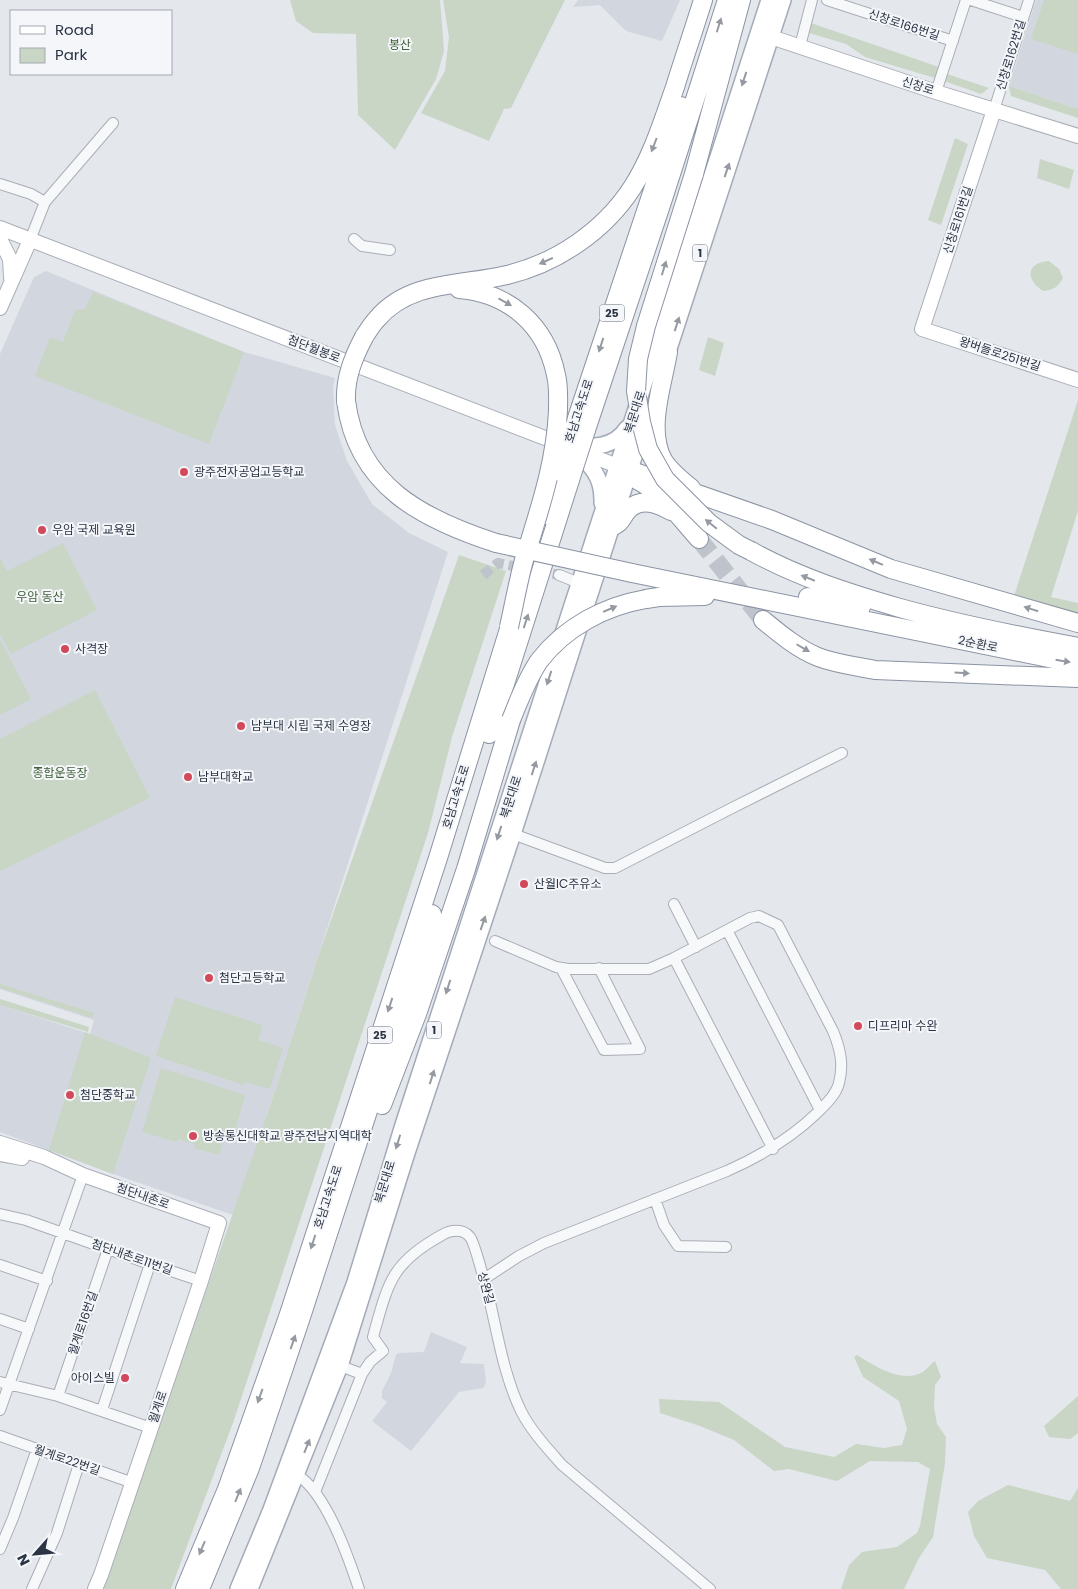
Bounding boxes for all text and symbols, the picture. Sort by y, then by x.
street label: 신창로166번길 [866,5,942,44]
legend [10,10,172,75]
street label: 신창로162번길 [992,17,1029,93]
one-way arrow [716,18,724,33]
text: Road [55,19,94,40]
park label: 봉산 [389,36,411,53]
text: Park [55,44,87,65]
one-way arrow [740,72,748,87]
street label: 신창로 [900,72,937,99]
one-way arrow [649,138,657,153]
one-way arrow [724,162,731,177]
street label: 신창로161번길 [939,184,977,256]
road number: 1 [692,244,708,262]
one-way arrow [539,258,553,266]
one-way arrow [661,260,669,275]
one-way arrow [497,298,512,306]
road number: 25 [600,304,624,322]
one-way arrow [674,317,681,332]
street label: 첨단월봉로 [285,331,343,366]
street label: 왕버들로251번길 [957,332,1043,375]
one-way arrow [597,338,605,353]
street label: 호남고속도로 [560,377,597,445]
street label: 북문대로 [620,388,649,435]
place label: 광주전자공업고등학교 [194,463,304,480]
marker: 광주전자공업고등학교 [178,466,190,478]
one-way arrow [705,518,718,529]
place label: 우암 국제 교육원 [52,521,136,538]
marker: 우암 국제 교육원 [36,524,48,536]
one-way arrow [869,558,883,566]
one-way arrow [800,574,815,582]
park label: 우암 동산 [16,588,64,605]
one-way arrow [602,604,617,612]
one-way arrow [1024,605,1039,613]
one-way arrow [522,614,530,629]
street label: 2순환로 [957,631,999,656]
place label: 사격장 [75,640,108,657]
marker: 사격장 [59,643,71,655]
one-way arrow [796,644,809,653]
one-way arrow [1055,658,1071,666]
one-way arrow [954,669,970,677]
one-way arrow [545,671,552,686]
place label: 남부대 시립 국제 수영장 [251,717,371,734]
marker: 남부대 시립 국제 수영장 [235,720,247,732]
one-way arrow [530,761,538,776]
street label: 호남고속도로 [438,763,473,831]
park label: 종합운동장 [32,764,88,781]
place label: 남부대학교 [198,768,253,785]
marker: 남부대학교 [182,771,194,783]
street label: 북문대로 [496,773,525,820]
one-way arrow [495,826,503,841]
place label: 산월IC주유소 [534,875,601,892]
marker: 산월IC주유소 [518,878,530,890]
one-way arrow [479,915,487,930]
place label: 첨단고등학교 [219,969,285,986]
marker: 첨단고등학교 [203,972,215,984]
one-way arrow [444,980,452,995]
one-way arrow [386,997,393,1012]
place label: 디프리마 수완 [868,1017,937,1034]
marker: 디프리마 수완 [852,1020,864,1032]
road number: 1 [426,1022,442,1038]
road number: 25 [368,1026,392,1044]
one-way arrow [428,1069,436,1084]
place label: 첨단중학교 [80,1086,135,1103]
marker: 첨단중학교 [64,1089,76,1101]
place label: 방송통신대학교 광주전남지역대학 [203,1127,372,1144]
marker: 방송통신대학교 광주전남지역대학 [187,1130,199,1142]
one-way arrow [393,1135,401,1150]
street label: 북문대로 [370,1158,399,1205]
street label: 호남고속도로 [309,1163,346,1231]
street label: 첨단내촌로 [114,1179,172,1213]
street label: 첨단내촌로11번길 [89,1235,175,1278]
one-way arrow [308,1235,316,1250]
street label: 상완길 [474,1270,499,1306]
street label: 월계로16번길 [64,1289,101,1357]
one-way arrow [290,1335,297,1350]
place label: 아이스빌 [71,1369,115,1386]
marker: 아이스빌 [119,1372,131,1384]
street label: 월계로 [144,1388,171,1425]
one-way arrow [256,1389,264,1404]
one-way arrow [303,1438,311,1453]
street label: 월계로22번길 [32,1440,103,1479]
one-way arrow [235,1488,243,1502]
north arrow [10,1529,60,1579]
one-way arrow [198,1541,206,1556]
text: N [12,1551,35,1569]

